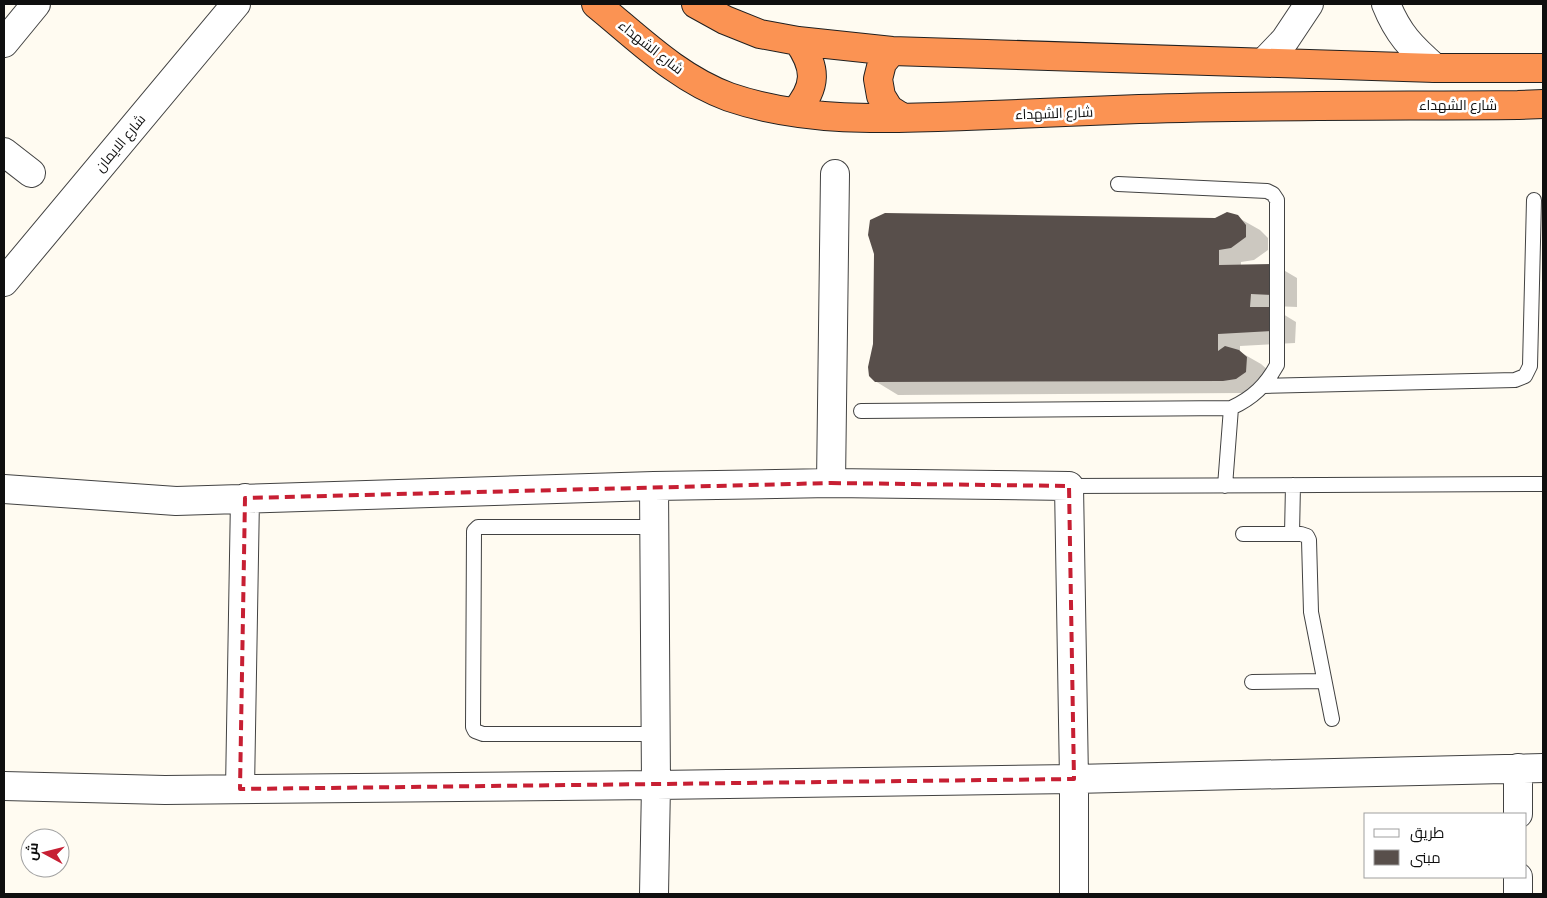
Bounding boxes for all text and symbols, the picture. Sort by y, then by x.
street label: شارع الشهداء [615,16,687,78]
street label: شارع الشهداء [1419,96,1497,114]
street label: شارع الشهداء [1015,103,1093,123]
street label: شارع الايمان [91,110,149,176]
legend [1364,813,1527,878]
text: طريق [1410,823,1444,843]
north arrow [20,828,70,878]
text: ش [22,841,42,861]
text: مبنى [1410,848,1441,868]

